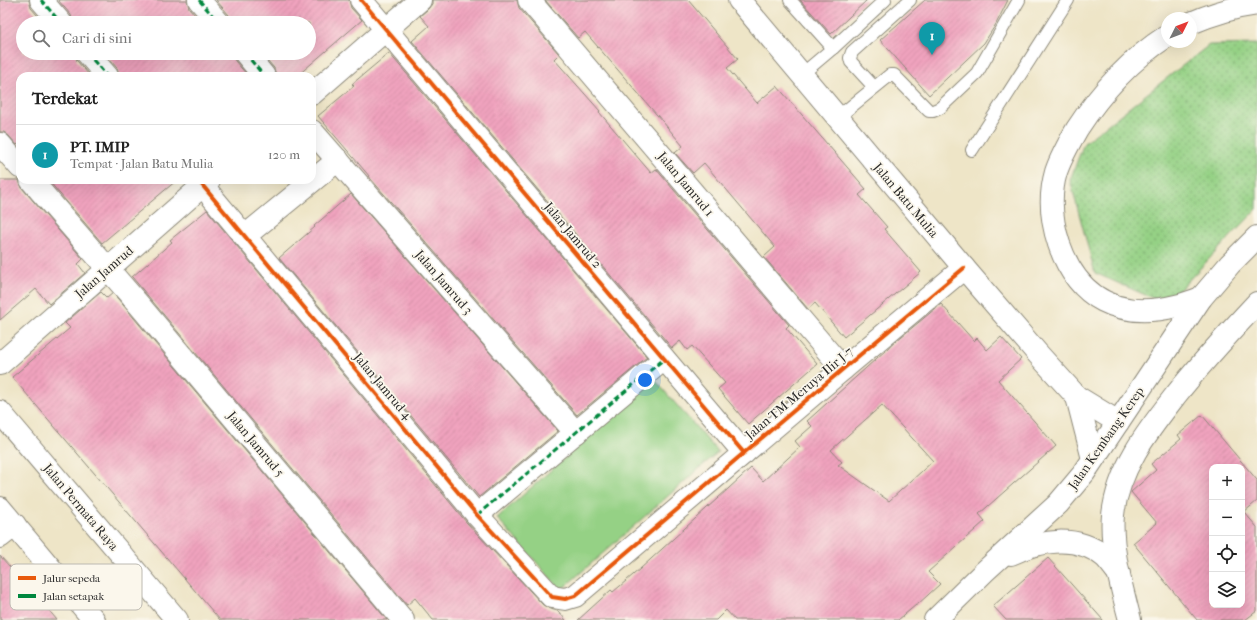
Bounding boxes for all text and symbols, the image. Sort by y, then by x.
north arrow [1161,12,1197,48]
search box [16,16,316,60]
pin: 1 [919,22,945,55]
icon: search [30,27,52,49]
text: Cari di sini [62,29,132,47]
text: Terdekat [32,88,98,108]
text: PT. IMIP [70,138,129,156]
text: 1 [43,147,47,162]
text: 120 m [268,147,300,162]
street label: Jalan Jamrud 1 [654,148,717,219]
text: Tempat · Jalan Batu Mulia [70,156,213,171]
street label: Jalan Batu Mulia [870,159,942,241]
street label: Jalan Jamrud 2 [540,198,605,271]
street label: Jalan Jamrud [71,242,137,302]
street label: Jalan Jamrud 3 [411,246,476,317]
street label: Jalan TM Meruya Ilir J-7 [741,344,856,443]
street label: Jalan Jamrud 4 [350,349,415,423]
your location [635,370,655,390]
street label: Jalan Kembang Kerep [1064,384,1147,493]
street label: Jalan Jamrud 5 [224,408,288,480]
street label: Jalan Permata Raya [40,460,122,554]
map controls [1209,464,1245,608]
button: + [1209,464,1245,500]
button: − [1209,500,1245,536]
button: locate [1209,536,1245,572]
legend [10,564,142,610]
text: Jalur sepeda [42,572,101,585]
button: layers [1209,572,1245,608]
text: Jalan setapak [42,590,104,603]

